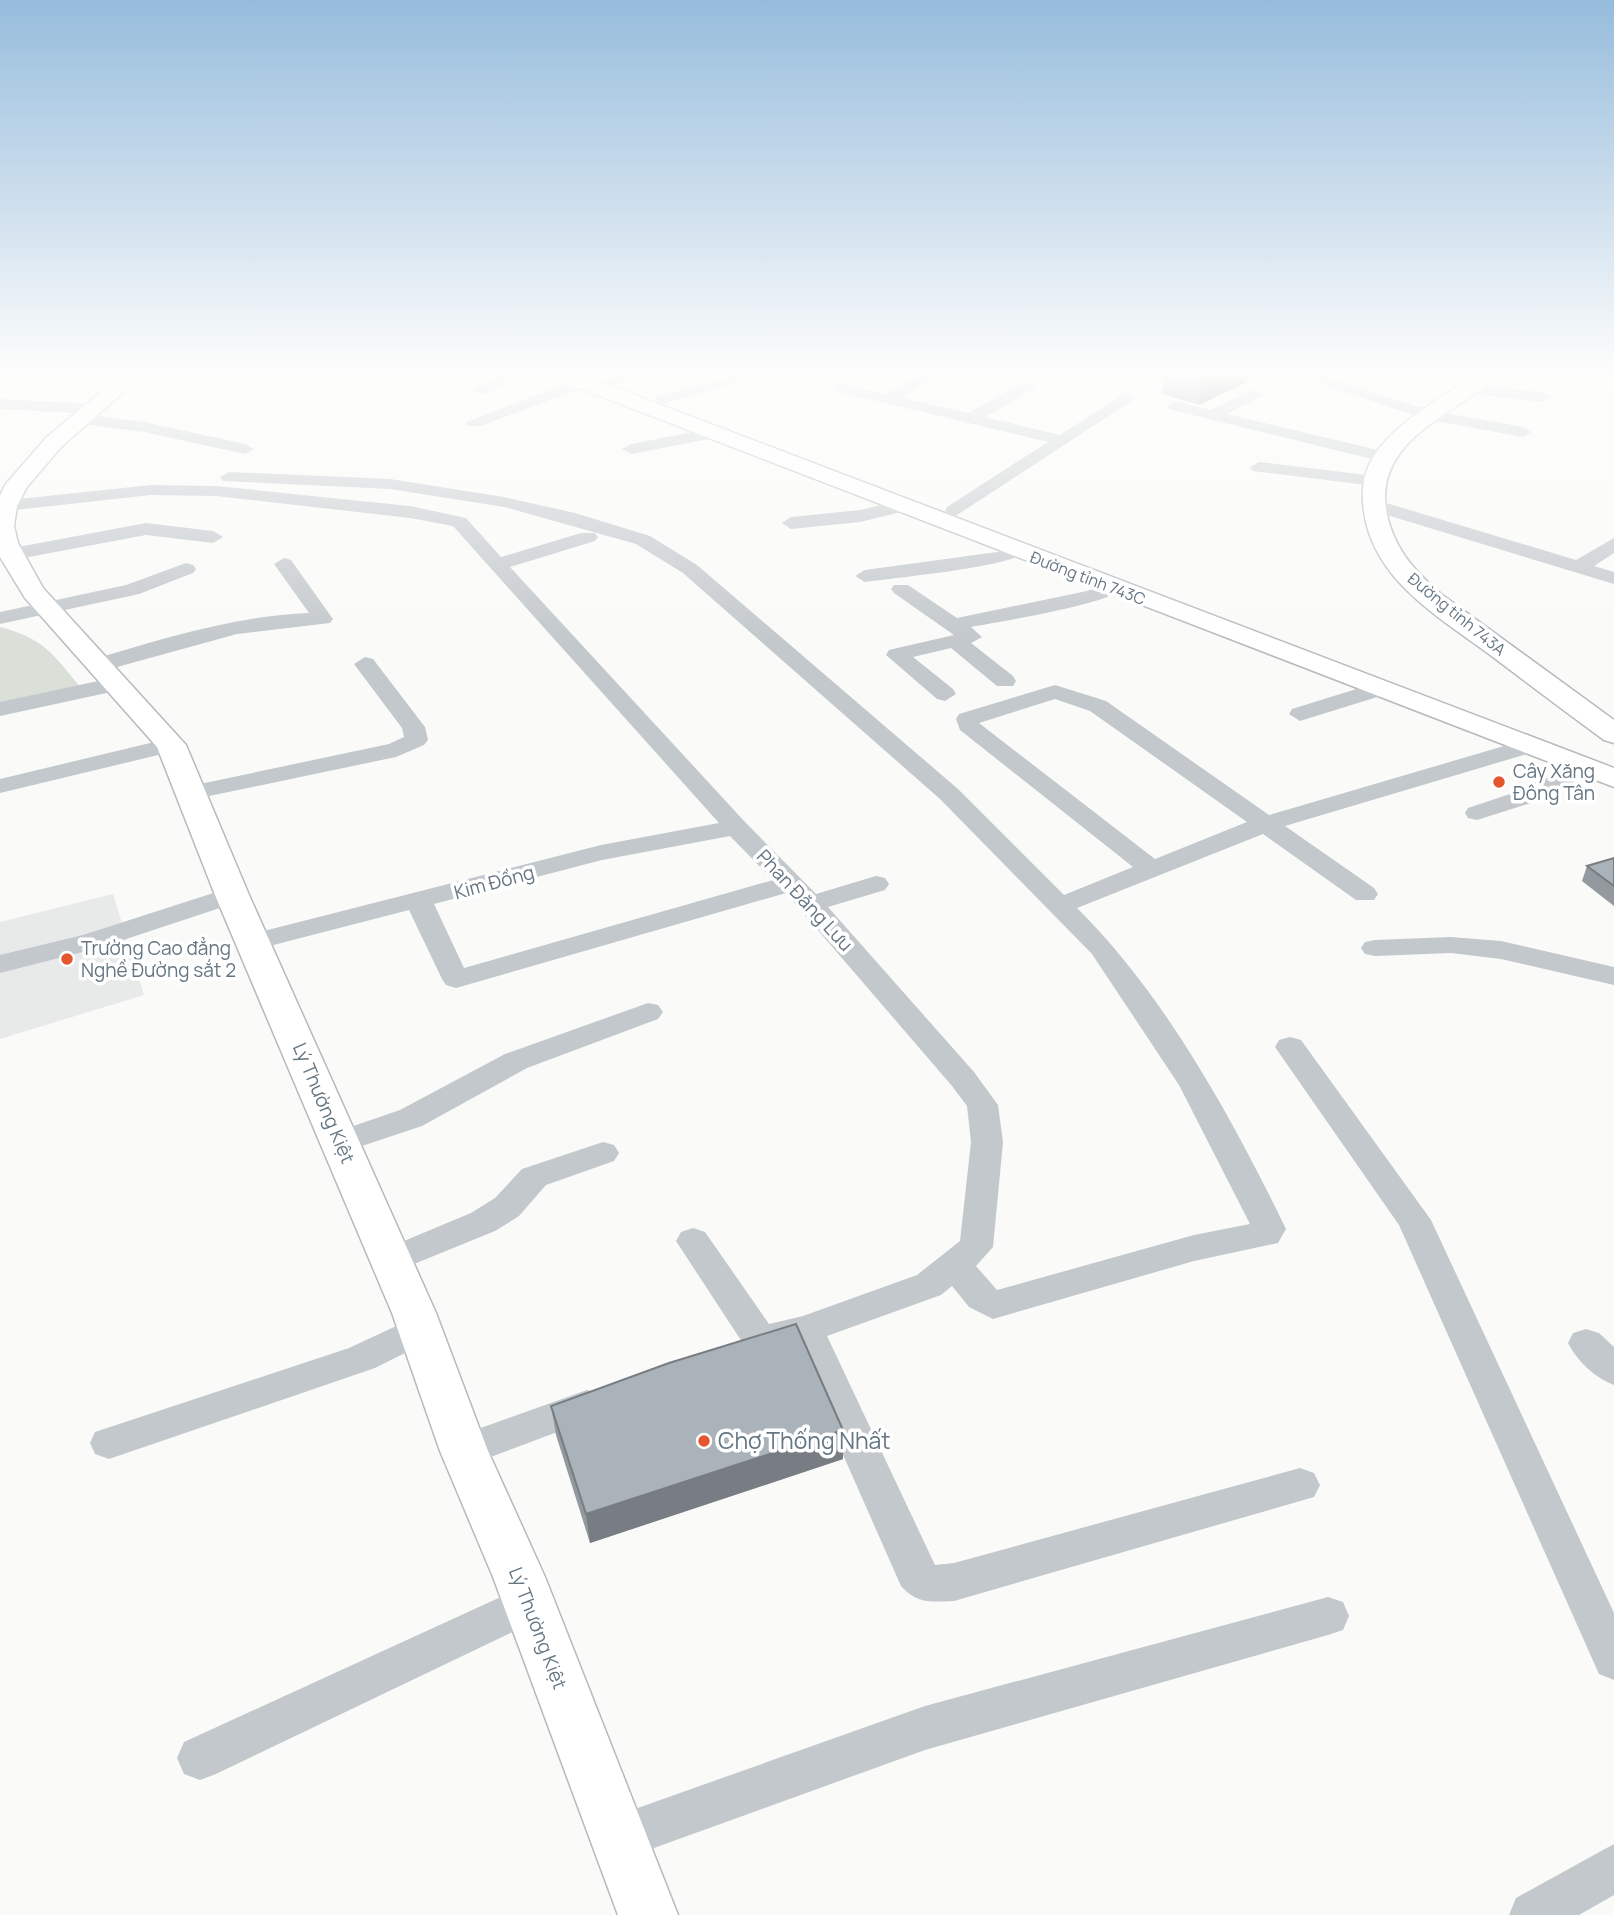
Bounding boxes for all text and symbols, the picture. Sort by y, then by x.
street label: Đường tỉnh 743C [1027,546,1149,610]
street label: Đường tỉnh 743A [1403,568,1511,660]
place label: Cây Xăng Đông Tân [1513,758,1595,806]
marker: Cây Xăng Đông Tân [1491,774,1507,790]
street label: Phan Đăng Lưu [751,844,859,956]
street label: Kim Đồng [451,859,537,905]
place label: Trường Cao đẳng Nghề Đường sắt 2 [81,935,236,983]
marker: Trường Cao đẳng Nghề Đường sắt 2 [59,951,75,967]
street label: Lý Thường Kiệt [287,1039,361,1167]
place label: Chợ Thống Nhất [718,1424,891,1456]
marker: Chợ Thống Nhất [696,1433,712,1449]
street label: Lý Thường Kiệt [503,1563,573,1693]

